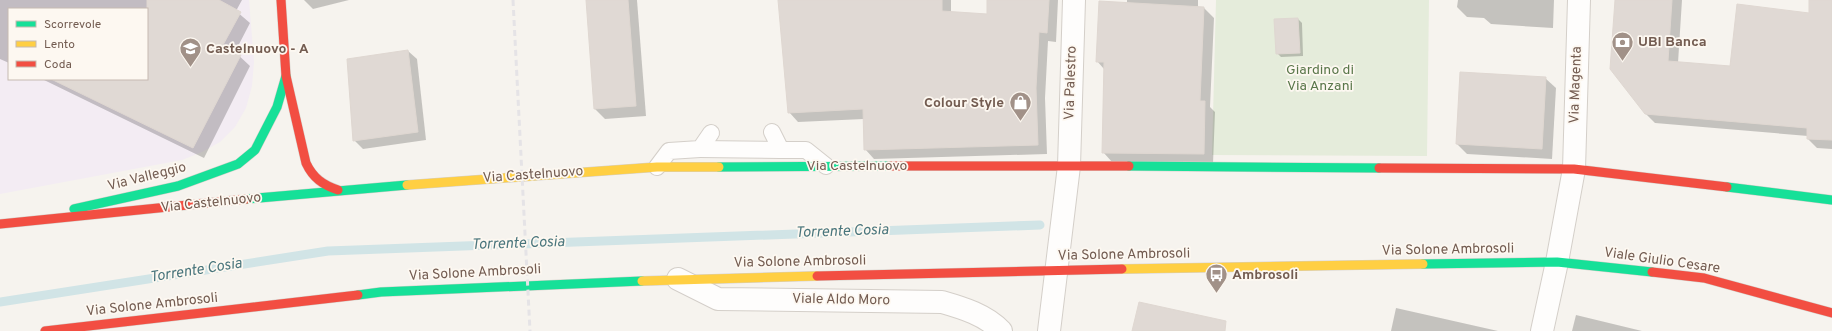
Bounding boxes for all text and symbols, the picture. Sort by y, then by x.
legend [8,8,148,80]
text: Scorrevole [44,17,101,33]
bank icon: UBI Banca [1609,29,1635,62]
place label: UBI Banca [1638,34,1707,51]
school or university icon: Castelnuovo - A [177,36,203,69]
text: Lento [44,37,75,53]
place label: Castelnuovo - A [206,41,309,58]
street label: Via Palestro [1061,45,1081,120]
street label: Via Magenta [1566,46,1586,124]
text: Coda [44,57,72,73]
park label: Giardino di Via Anzani [1286,62,1354,95]
shop icon: Colour Style [1007,90,1033,123]
place label: Colour Style [924,95,1004,112]
street label: Via Castelnuovo [807,158,908,175]
street label: Via Valleggio [106,159,188,195]
street label: Via Castelnuovo [482,163,584,187]
street label: Via Castelnuovo [160,189,262,217]
water label: Torrente Cosia [795,221,889,243]
water label: Torrente Cosia [471,233,565,255]
street label: Via Solone Ambrosoli [1382,240,1514,260]
street label: Viale Giulio Cesare [1603,244,1721,278]
street label: Via Solone Ambrosoli [1058,245,1190,265]
street label: Via Solone Ambrosoli [734,252,866,272]
water label: Torrente Cosia [149,254,244,288]
street label: Via Solone Ambrosoli [408,261,542,285]
bus stop icon: Ambrosoli [1203,262,1229,295]
place label: Ambrosoli [1232,267,1298,284]
street label: Via Solone Ambrosoli [85,290,219,320]
street label: Viale Aldo Moro [792,291,890,309]

